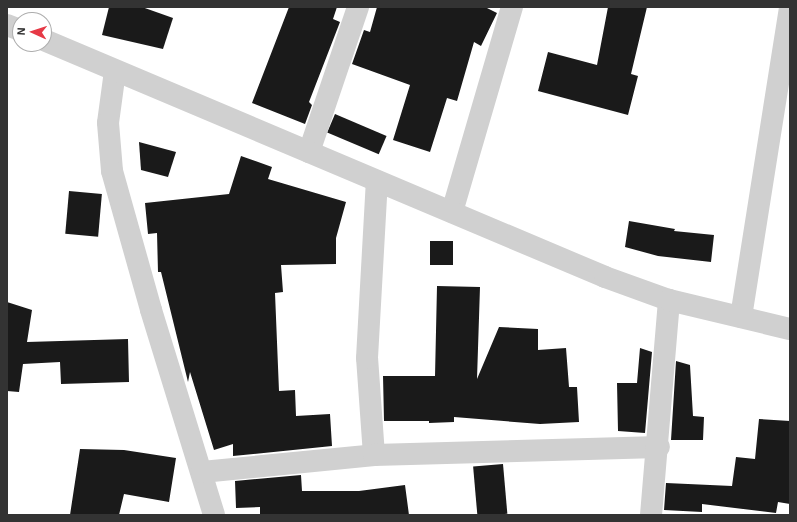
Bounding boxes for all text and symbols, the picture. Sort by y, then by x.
north arrow [12,12,52,52]
text: N [14,27,27,36]

